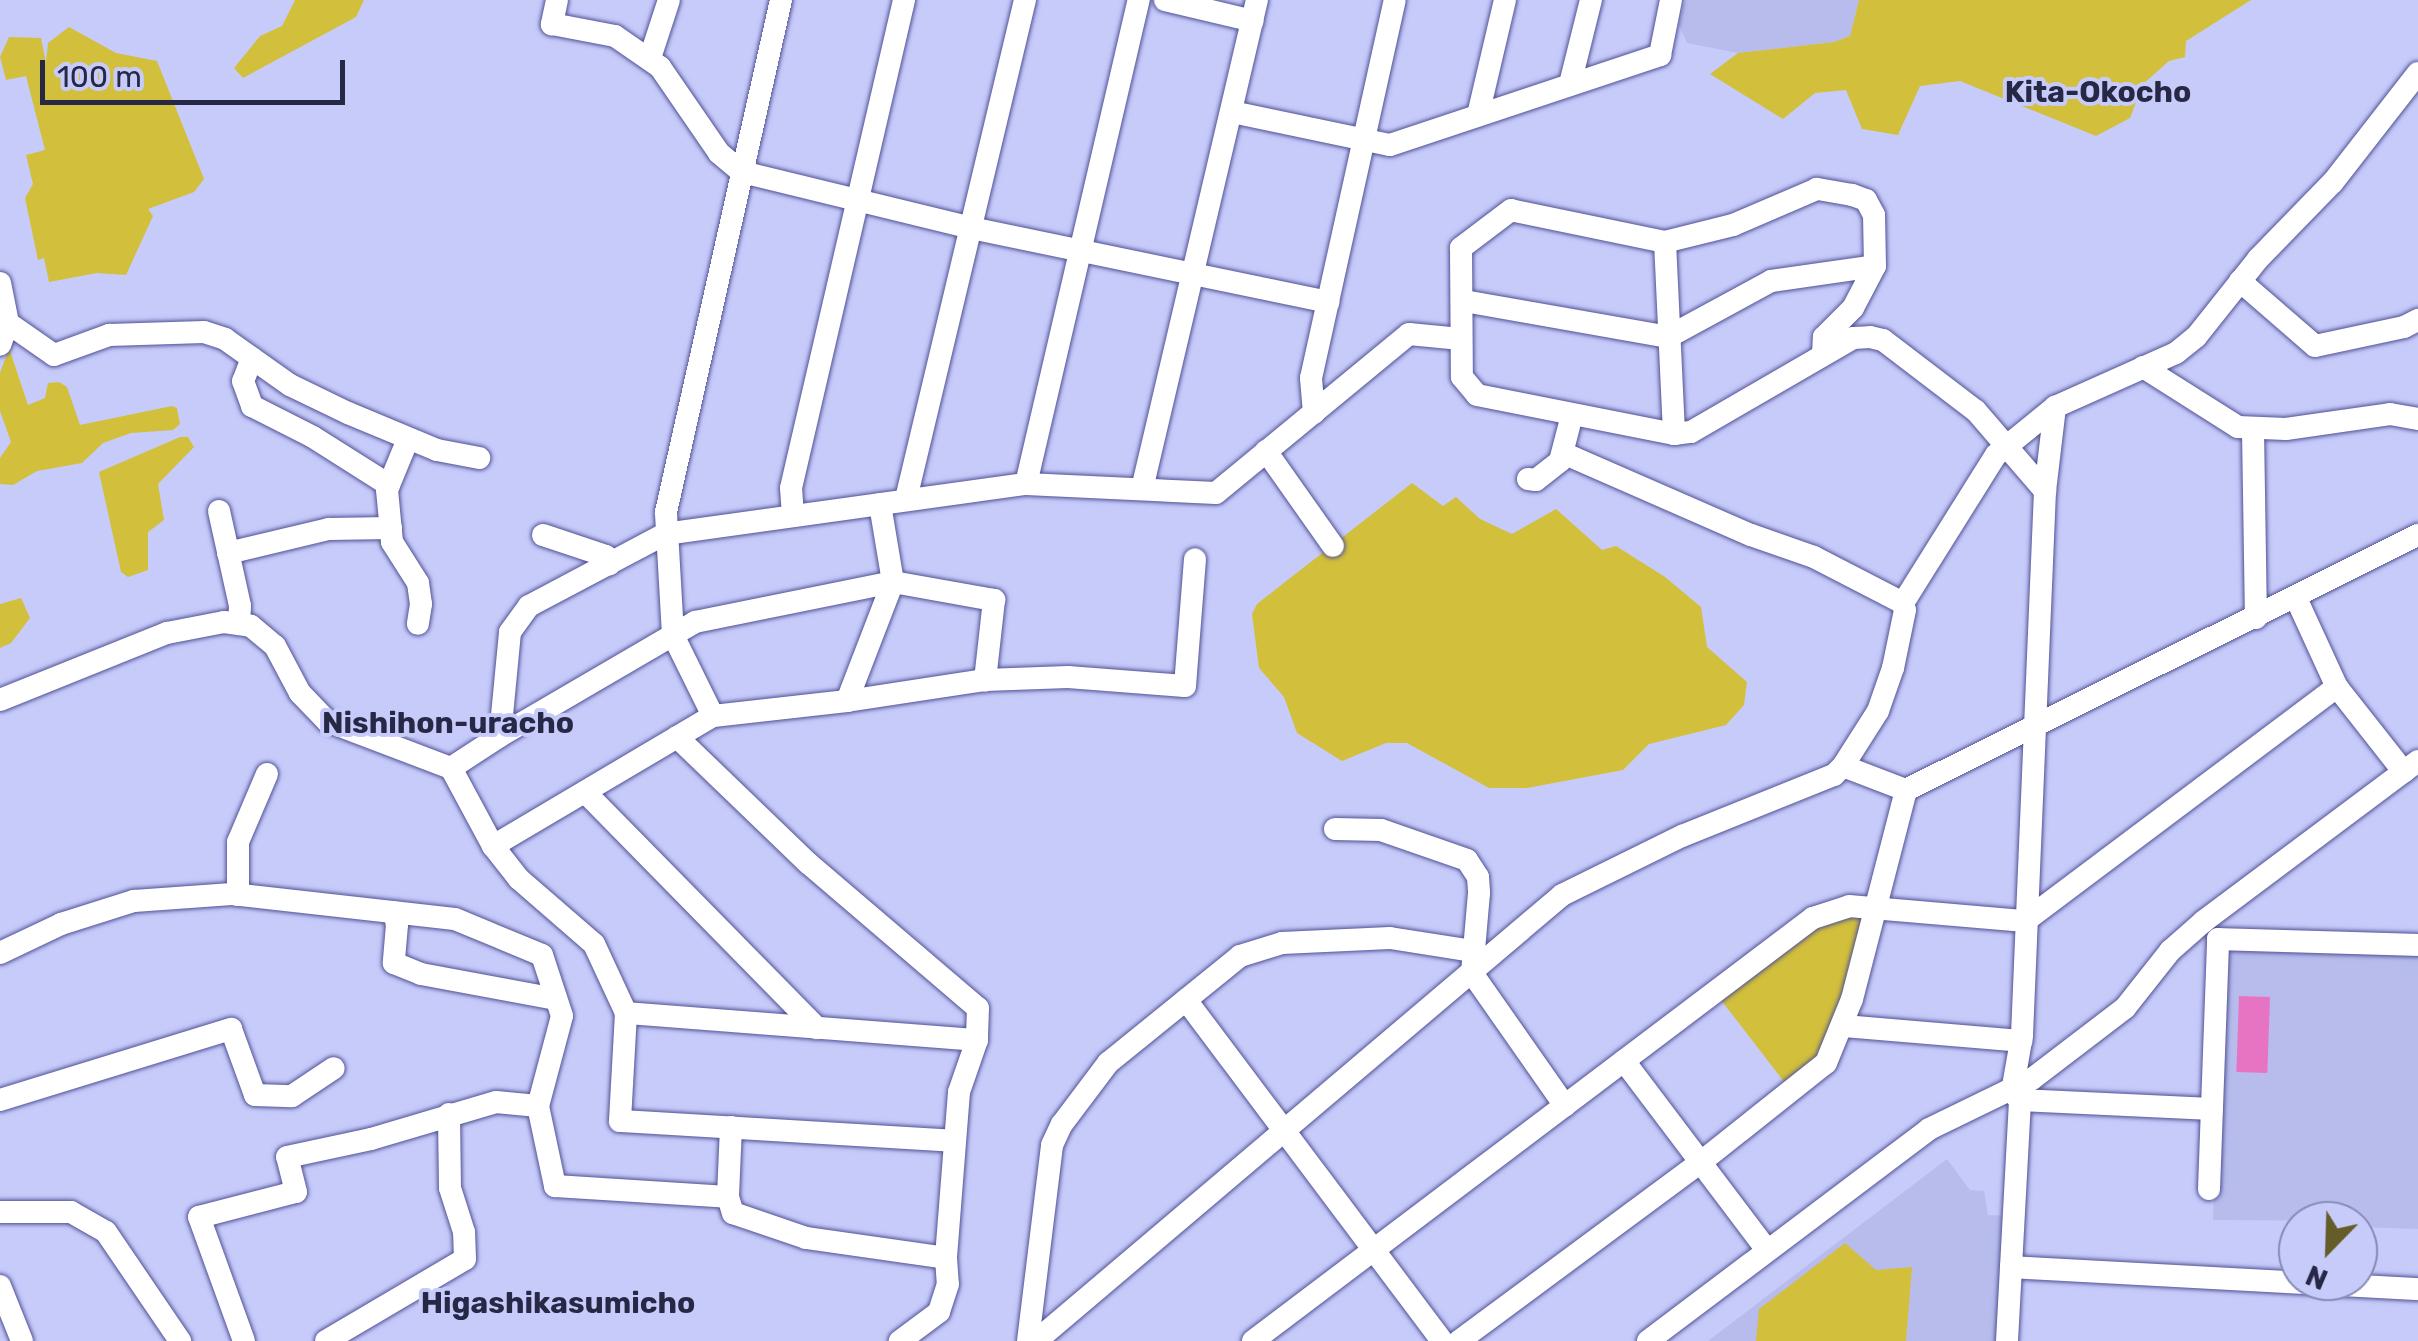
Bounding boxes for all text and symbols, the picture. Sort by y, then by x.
scale bar [45,40,350,102]
text: 100 m [57,59,142,95]
district label: Kita-Okocho [2005,74,2191,110]
district label: Nishihon-uracho [322,705,574,741]
north arrow [2278,1201,2378,1301]
text: N [2301,1258,2333,1296]
district label: Higashikasumicho [421,1285,695,1321]

